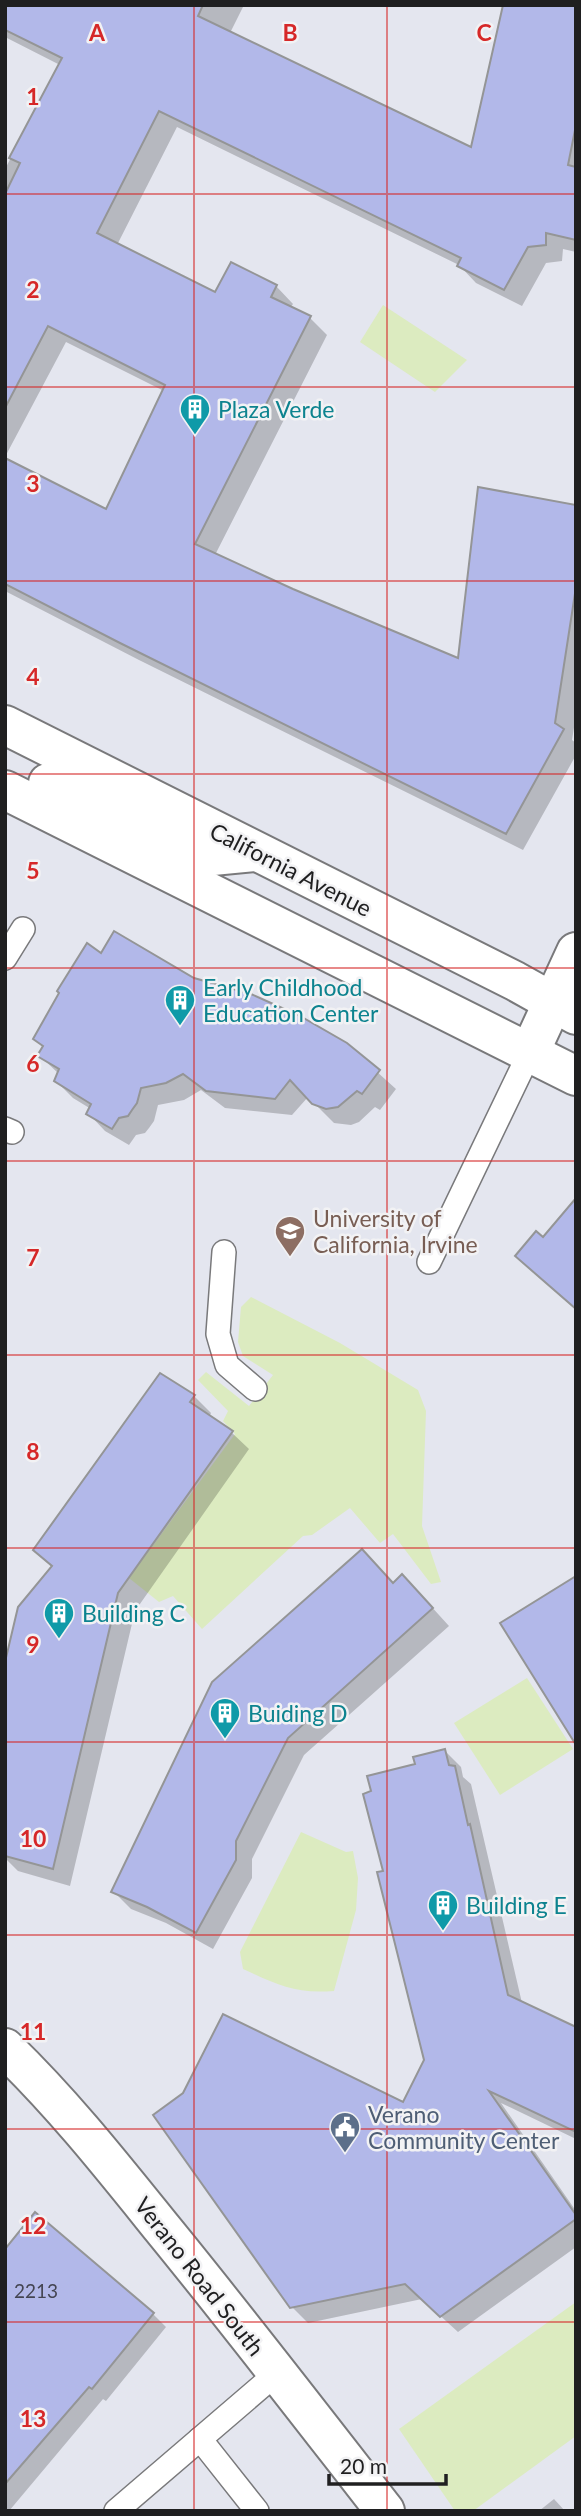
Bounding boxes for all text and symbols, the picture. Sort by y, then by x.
text: A [88,18,106,46]
text: B [282,18,298,46]
text: C [476,18,492,46]
text: 1 [26,82,40,110]
text: 2 [26,275,40,303]
building icon: Plaza Verde [178,392,212,436]
place label: Plaza Verde [218,395,334,423]
text: 3 [26,469,40,497]
text: 4 [26,662,40,690]
street label: California Avenue [205,816,377,922]
text: 5 [26,856,40,884]
place label: Early Childhood Education Center [203,973,379,1027]
building icon: Early Childhood Education Center [163,983,197,1027]
text: 6 [26,1049,40,1077]
place label: University of California, Irvine [313,1204,478,1258]
school or university icon: University of California, Irvine [273,1214,307,1258]
text: 7 [26,1243,40,1271]
text: 8 [26,1437,40,1465]
building icon: Building C [42,1596,76,1640]
place label: Building C [82,1599,185,1627]
text: 9 [26,1630,40,1658]
building icon: Buiding D [208,1696,242,1740]
place label: Buiding D [248,1699,348,1727]
text: 10 [20,1824,46,1852]
building icon: Building E [426,1888,460,1932]
place label: Building E [466,1891,567,1919]
text: 11 [20,2017,46,2045]
place label: Verano Community Center [368,2100,560,2154]
public building icon: Verano Community Center [328,2110,362,2154]
street label: Verano Road South [129,2191,271,2361]
text: 12 [20,2211,46,2239]
house number: 2213 [14,2279,58,2302]
text: 13 [20,2404,46,2432]
scale bar [329,2442,446,2486]
text: 20 m [340,2453,387,2478]

